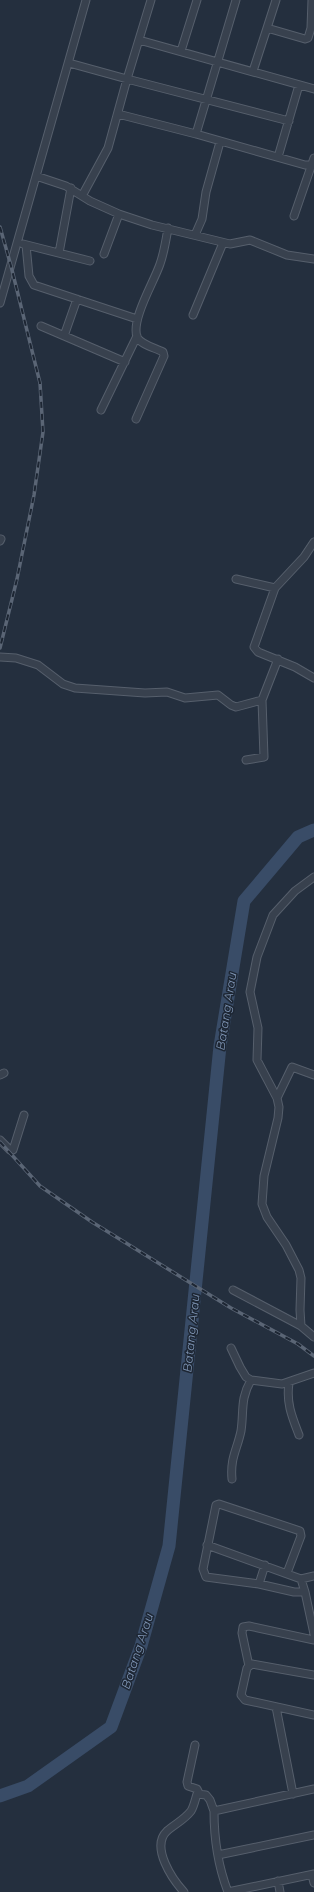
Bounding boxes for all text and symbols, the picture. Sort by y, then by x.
water label: Batang Arau [212,971,240,1051]
water label: Batang Arau [179,1293,203,1373]
water label: Batang Arau [118,1611,156,1691]

